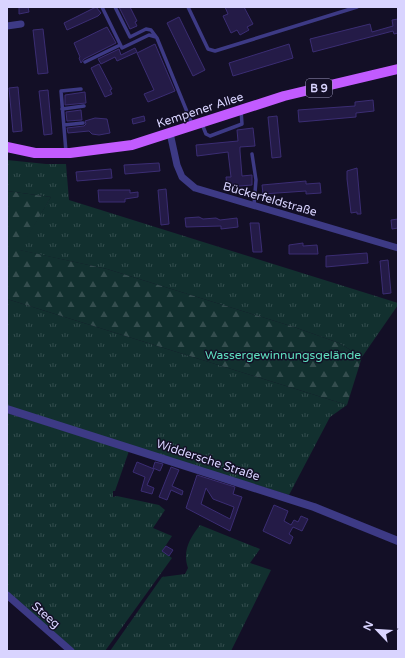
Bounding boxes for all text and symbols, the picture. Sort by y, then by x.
road number: B 9 [306,79,332,97]
street label: Kempener Allee [155,89,245,131]
street label: Bückerfeldstraße [221,179,319,219]
park label: Wassergewinnungsgelände [205,348,361,362]
street label: Widdersche Straße [154,437,262,483]
street label: Steeg [29,599,63,631]
north arrow [357,610,397,650]
text: N [361,619,376,633]

